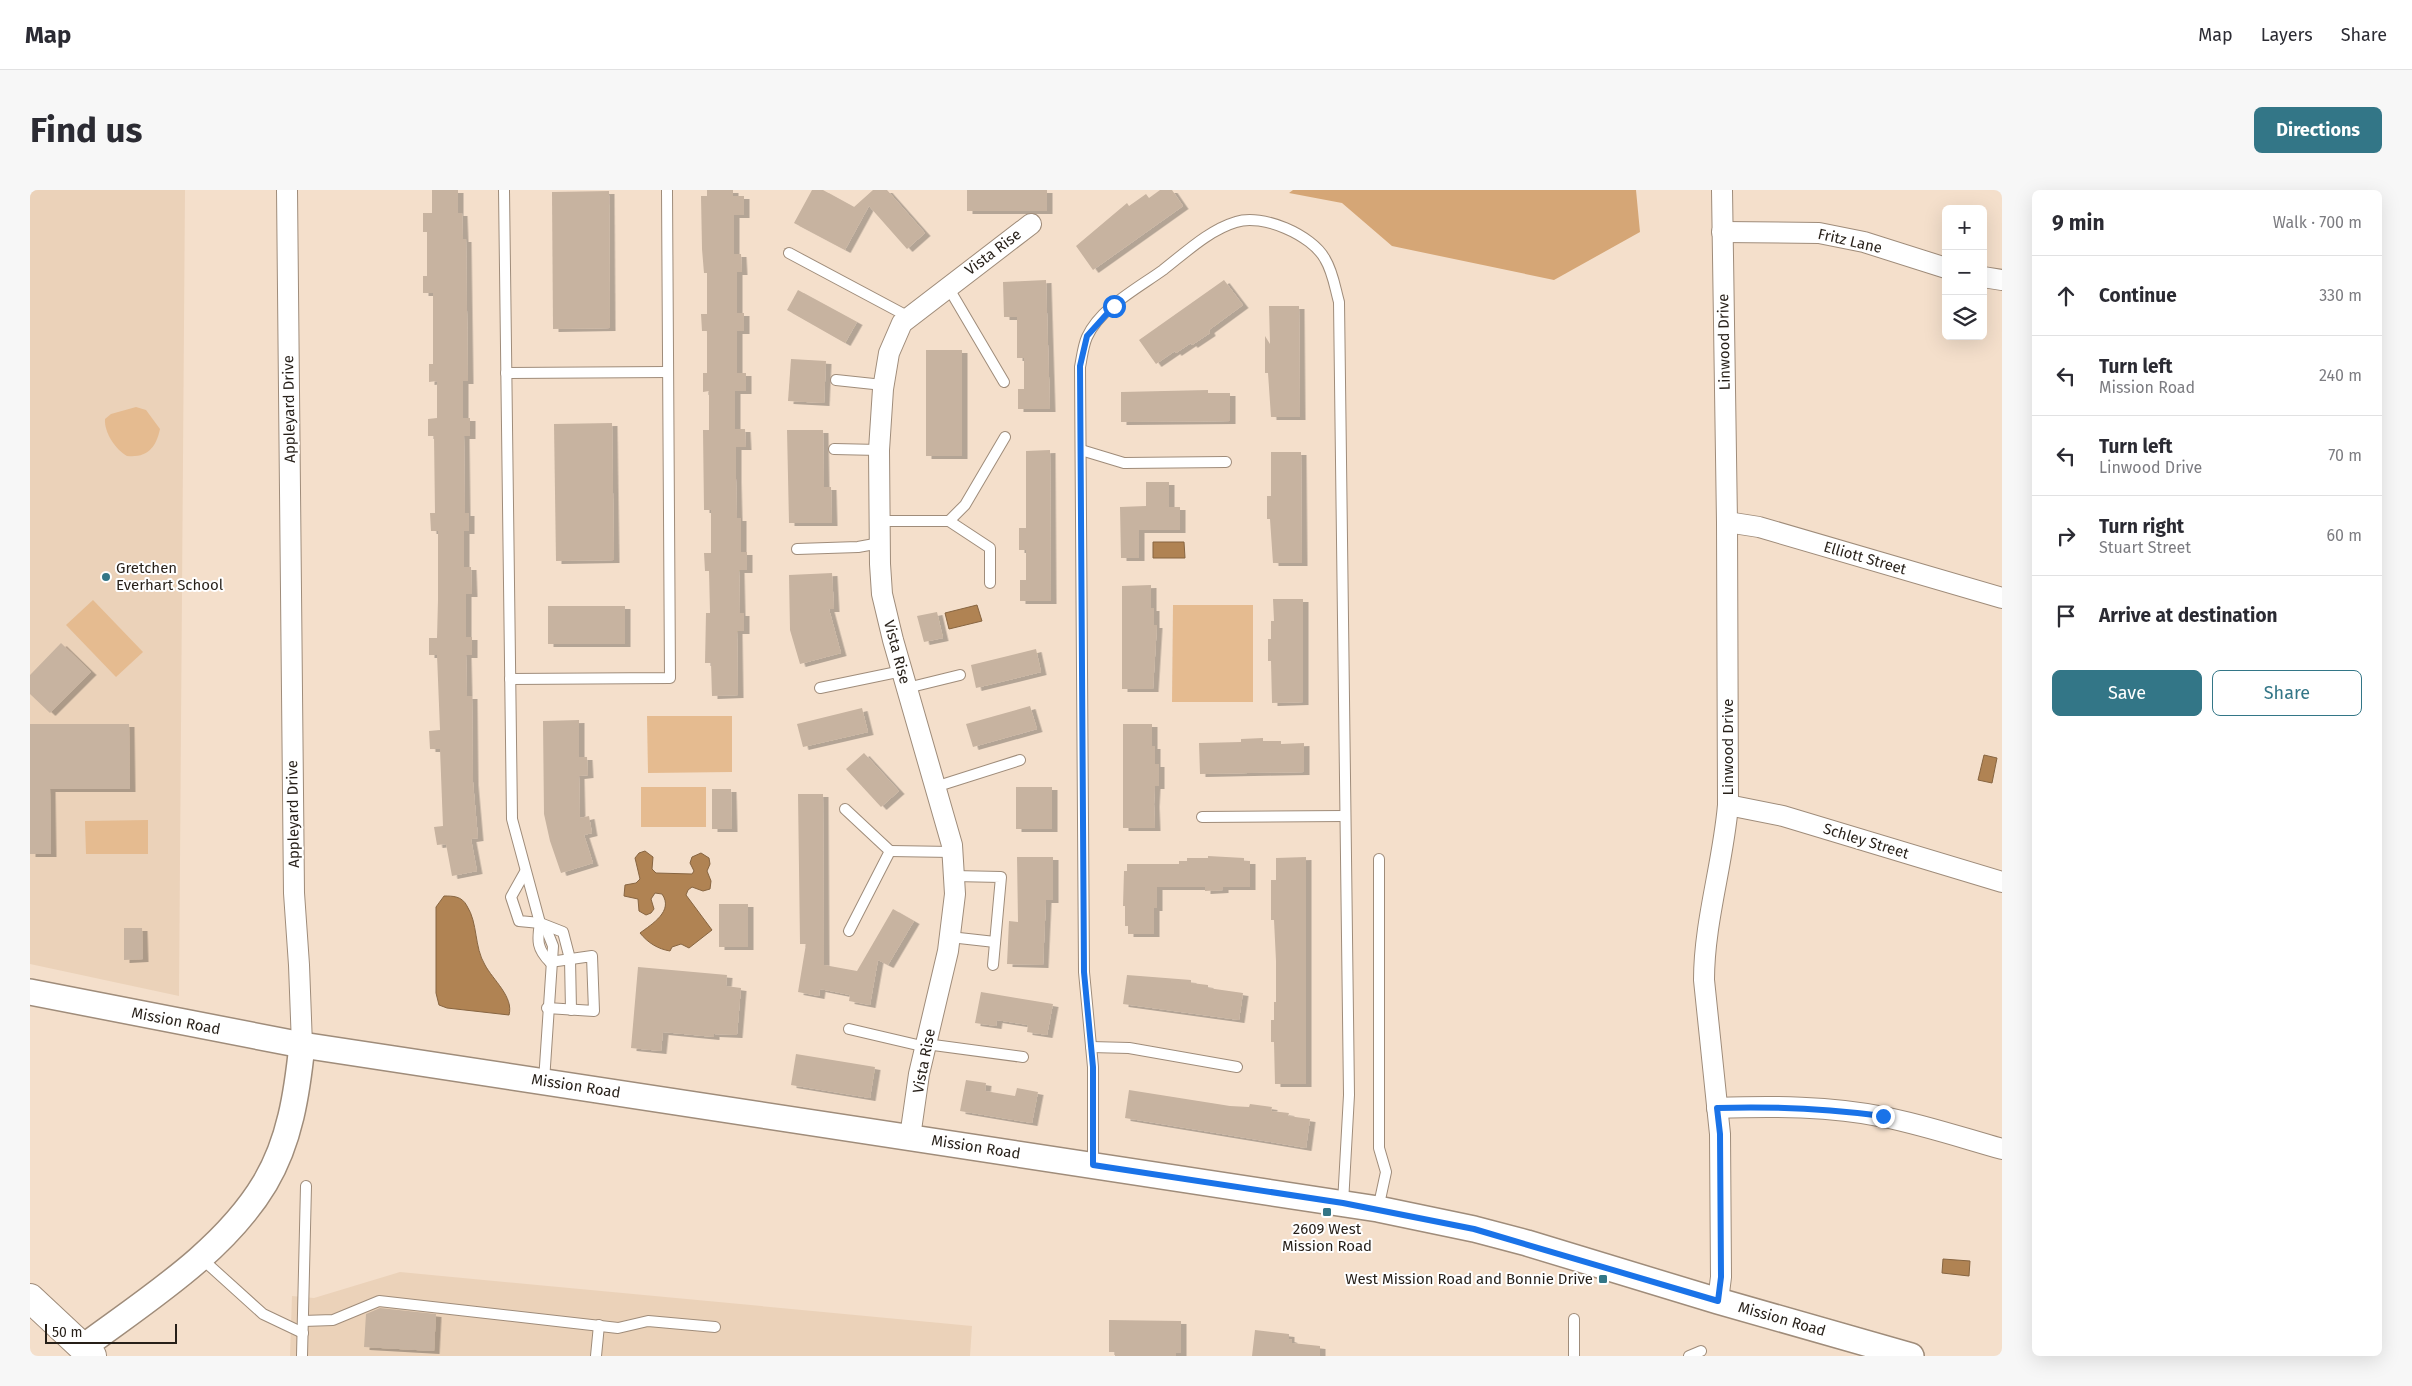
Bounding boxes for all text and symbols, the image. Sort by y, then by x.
text: Map [25,21,71,49]
text: Map [2198,24,2233,46]
text: Layers [2261,24,2313,46]
text: Share [2341,24,2387,46]
button: Directions [2254,107,2382,153]
text: Find us [30,109,142,151]
map controls [1942,205,1987,340]
button: + [1942,205,1987,250]
text: 9 min [2052,210,2105,236]
text: Walk · 700 m [2273,213,2362,232]
street label: Vista Rise [961,225,1025,279]
street label: Fritz Lane [1816,225,1884,257]
button: − [1942,250,1987,295]
icon: ahead [2052,282,2080,310]
text: Continue [2099,284,2177,307]
text: 330 m [2319,286,2362,305]
street label: Linwood Drive [1714,293,1734,391]
route start [1103,295,1126,318]
button: layers [1942,295,1987,340]
street label: Appleyard Drive [279,355,299,463]
text: Turn left [2099,355,2173,378]
icon: left [2052,362,2080,390]
text: 240 m [2319,366,2362,385]
text: Mission Road [2099,378,2195,397]
text: Turn left [2099,435,2173,458]
icon: left [2052,442,2080,470]
text: 70 m [2328,446,2362,465]
text: Linwood Drive [2099,458,2202,477]
text: Turn right [2099,515,2184,538]
icon: right [2052,522,2080,550]
text: 60 m [2327,526,2362,545]
street label: Elliott Street [1822,538,1909,579]
text: Stuart Street [2099,538,2191,557]
place label: Gretchen Everhart School [116,559,224,594]
marker: Gretchen Everhart School [100,571,112,583]
icon: arrive [2052,602,2080,630]
text: Arrive at destination [2099,604,2278,627]
street label: Vista Rise [880,618,914,686]
button: Save [2052,670,2202,716]
button: Share [2212,670,2362,716]
street label: Linwood Drive [1719,699,1737,795]
street label: Appleyard Drive [283,760,303,868]
street label: Schley Street [1821,819,1912,863]
street label: Mission Road [130,1004,222,1038]
street label: Vista Rise [909,1027,939,1095]
street label: Mission Road [530,1070,622,1102]
route end [1872,1105,1895,1128]
street label: Mission Road [930,1131,1022,1163]
marker: 2609 West Mission Road [1321,1206,1333,1218]
place label: 2609 West Mission Road [1282,1220,1372,1255]
place label: West Mission Road and Bonnie Drive [1345,1270,1593,1288]
marker: West Mission Road and Bonnie Drive [1597,1273,1609,1285]
street label: Mission Road [1736,1298,1828,1340]
scale bar [45,1321,178,1344]
text: 50 m [52,1324,83,1341]

